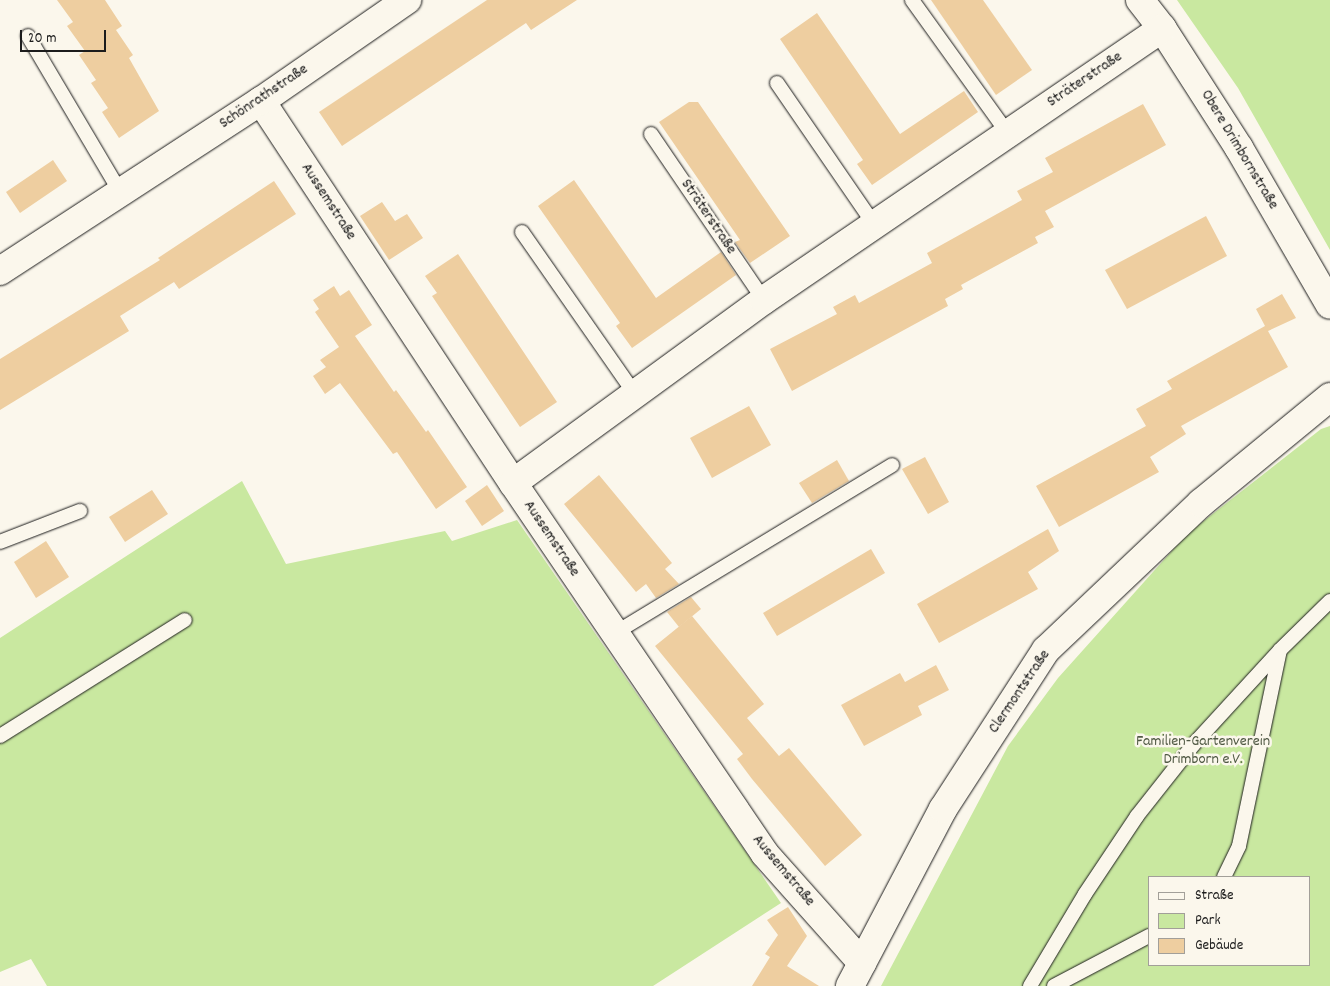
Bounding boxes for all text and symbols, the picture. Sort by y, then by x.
scale bar [22,20,109,52]
text: 20 m [28,28,56,50]
street label: Sträterstraße [1044,48,1126,112]
street label: Schönrathstraße [216,60,312,134]
street label: Obere Drimbornstraße [1196,87,1282,213]
street label: Aussemstraße [296,160,360,244]
street label: Sträterstraße [676,176,740,258]
street label: Aussemstraße [518,497,584,581]
street label: Clermontstraße [985,646,1055,738]
park label: Familien-Gartenverein Drimborn e.V. [1136,732,1270,770]
street label: Aussemstraße [747,831,819,911]
legend [1148,876,1310,966]
text: Straße [1195,885,1233,907]
text: Park [1195,910,1221,932]
text: Gebäude [1195,935,1243,957]

